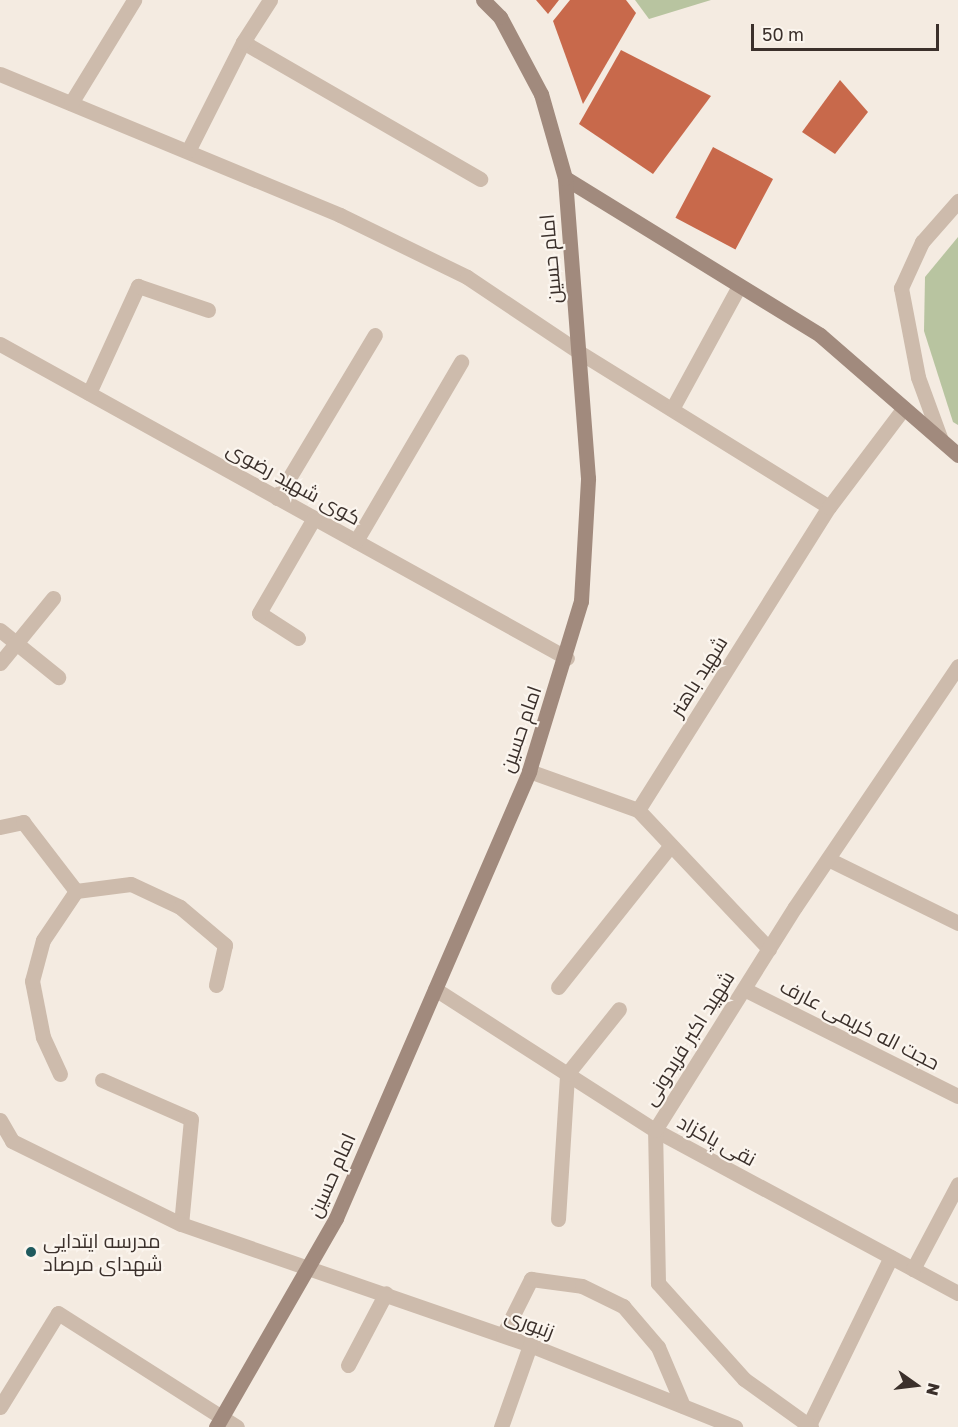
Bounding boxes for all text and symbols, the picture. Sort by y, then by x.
scale bar [754,12,942,50]
text: 50 m [762,23,804,45]
street label: امام حسین [534,213,566,305]
street label: کوی شهید رضوی [223,436,365,530]
street label: شهید باهنر [664,631,732,721]
street label: امام حسین [494,683,546,775]
street label: شهید اکبر فریدونی [637,966,739,1110]
street label: حجت اله کریمی عارف [776,973,944,1075]
street label: نقی پاکزاد [674,1109,760,1171]
street label: امام حسین [302,1129,360,1221]
place label: مدرسه ایتدایی شهدای مرصاد [43,1228,163,1275]
marker: مدرسه ایتدایی شهدای مرصاد [24,1245,38,1259]
street label: زنبوری [502,1303,558,1343]
north arrow [886,1355,946,1415]
text: N [922,1381,945,1398]

